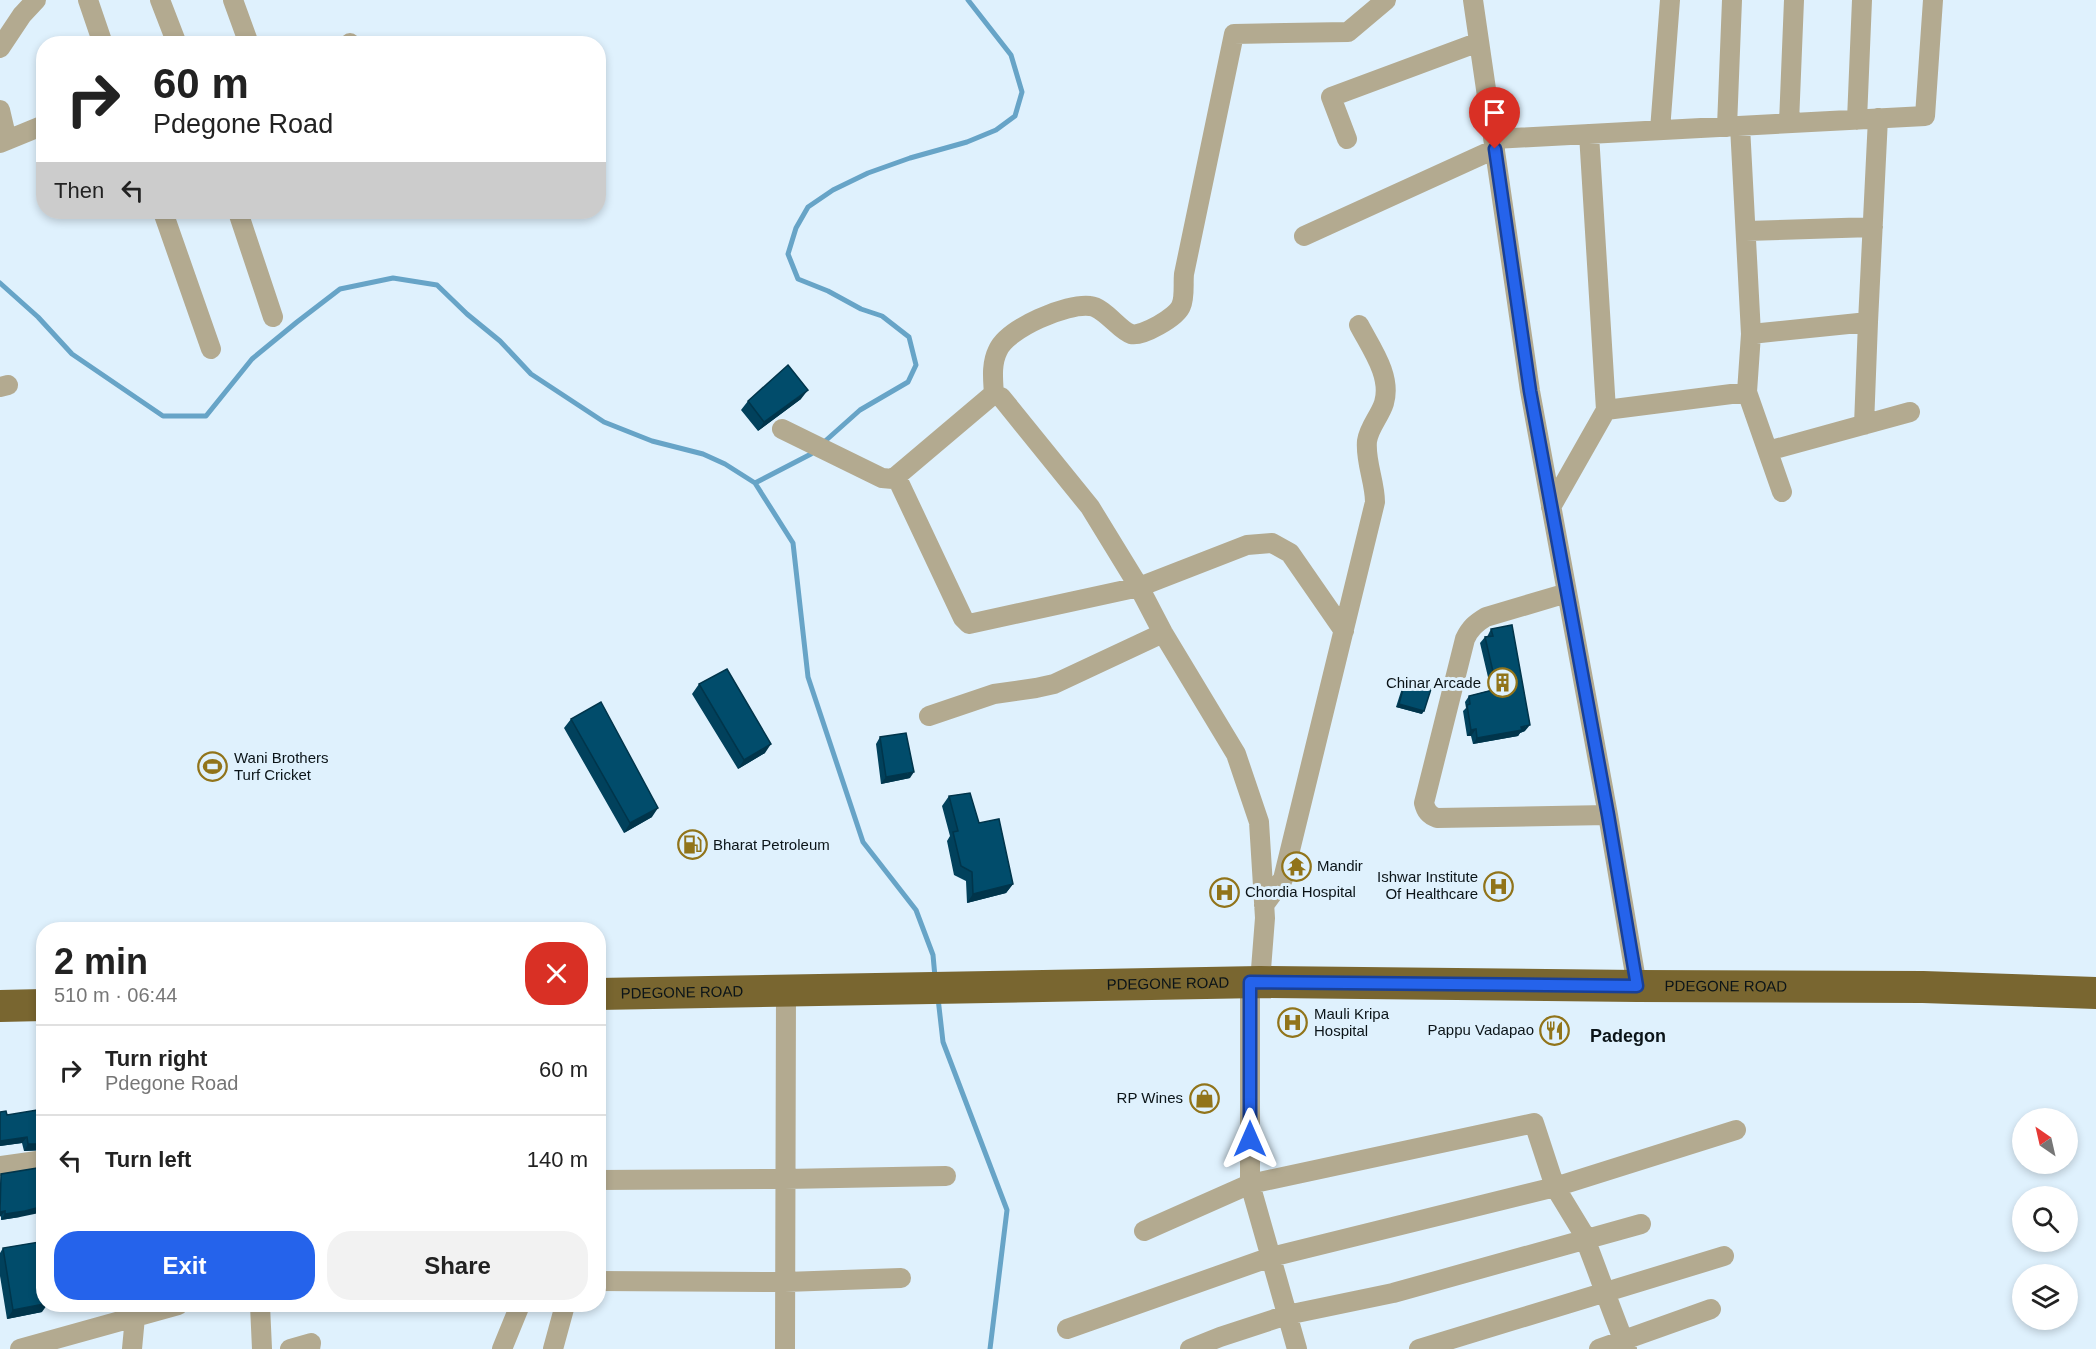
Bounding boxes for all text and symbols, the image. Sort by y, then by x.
icon: right [54,60,132,138]
text: 60 m [153,60,249,107]
pin [1469,87,1520,149]
icon: arrive [1478,96,1511,129]
text: Pdegone Road [153,109,333,139]
icon: left [116,174,149,207]
text: Then [54,178,104,203]
building icon: Chinar Arcade [1486,667,1518,699]
place label: Chinar Arcade [1386,674,1481,691]
place label: Wani Brothers Turf Cricket [234,749,328,783]
sports icon: Wani Brothers Turf Cricket [197,751,229,783]
fuel station icon: Bharat Petroleum [676,829,708,861]
place label: Bharat Petroleum [713,836,830,853]
temple icon: Mandir [1280,850,1312,882]
place label: Mandir [1317,857,1363,874]
place label: Ishwar Institute Of Healthcare [1377,868,1478,902]
hospital icon: Ishwar Institute Of Healthcare [1483,870,1515,902]
hospital icon: Chordia Hospital [1208,876,1240,908]
place label: Chordia Hospital [1245,883,1356,900]
text: 2 min [54,941,148,982]
button: close [525,942,588,1005]
street label: PDEGONE ROAD [1106,974,1230,993]
street label: PDEGONE ROAD [1665,977,1787,995]
street label: PDEGONE ROAD [621,982,744,1002]
text: 510 m · 06:44 [54,984,177,1006]
place label: Mauli Kripa Hospital [1314,1005,1390,1039]
hospital icon: Mauli Kripa Hospital [1277,1007,1309,1039]
restaurant icon: Pappu Vadapao [1539,1014,1571,1046]
place label: Pappu Vadapao [1428,1021,1534,1038]
district label: Padegon [1590,1026,1666,1046]
text: Turn right [105,1046,207,1071]
icon: right [54,1054,87,1087]
text: 60 m [539,1057,588,1082]
text: Pdegone Road [105,1072,238,1094]
shop icon: RP Wines [1188,1082,1220,1114]
place label: RP Wines [1117,1089,1183,1106]
position arrow [1218,1107,1282,1171]
north arrow [2012,1108,2078,1174]
map controls [2012,1108,2078,1330]
icon: left [54,1144,87,1177]
text: Turn left [105,1147,191,1172]
text: 140 m [527,1147,588,1172]
button: search [2012,1186,2078,1252]
button: Exit [54,1231,315,1300]
button: Share [327,1231,588,1300]
button: layers [2012,1264,2078,1330]

